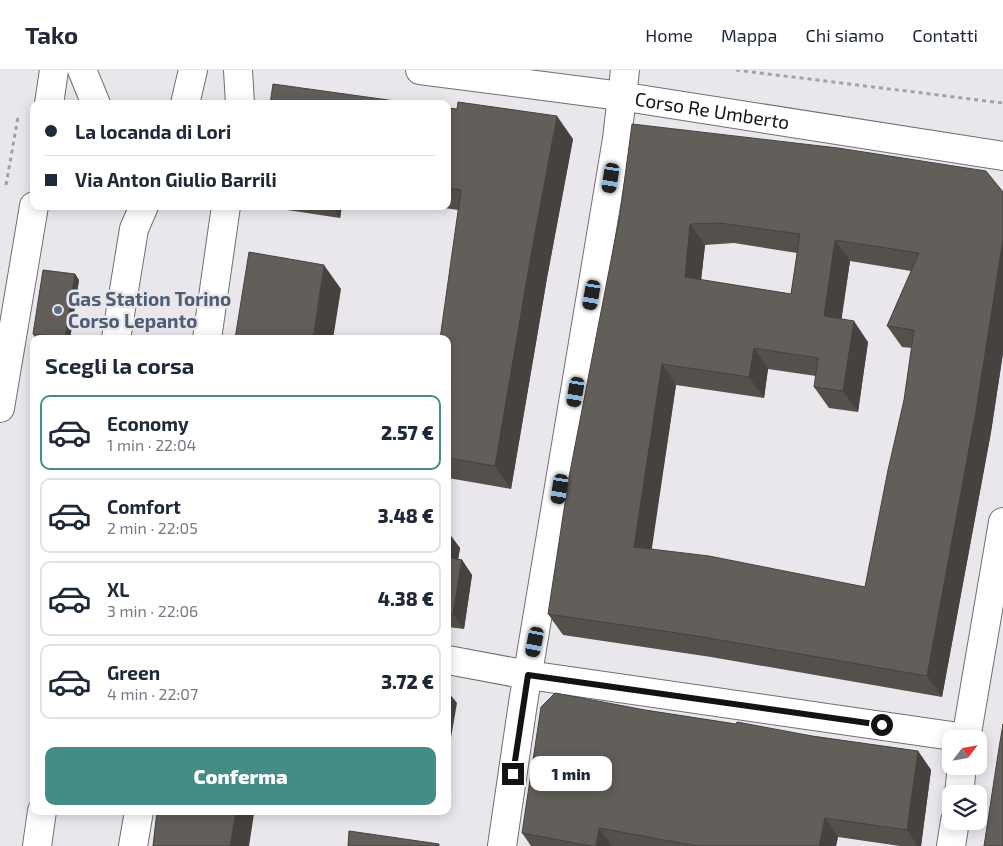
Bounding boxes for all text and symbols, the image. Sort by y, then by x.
text: Tako [25,20,78,49]
text: Home [645,24,693,46]
text: Mappa [721,24,777,46]
text: Chi siamo [805,24,884,46]
text: Contatti [912,24,978,46]
street label: Corso Re Umberto [633,87,791,133]
text: La locanda di Lori [75,120,231,143]
car [601,162,620,194]
text: Via Anton Giulio Barrili [75,168,277,191]
car [582,279,601,311]
place label: Gas Station Torino Corso Lepanto [68,287,231,332]
marker: Gas Station Torino Corso Lepanto [52,304,64,316]
text: Scegli la corsa [45,352,194,378]
car [566,376,585,408]
icon: car [47,410,92,455]
text: Economy [107,412,189,435]
text: 2.57 € [381,421,434,444]
text: 1 min · 22:04 [107,435,196,454]
car [550,473,569,505]
icon: car [47,493,92,538]
text: Comfort [107,495,181,518]
text: 3.48 € [378,504,434,527]
text: 2 min · 22:05 [107,518,198,537]
icon: car [47,576,92,621]
text: XL [107,578,129,601]
text: 4.38 € [378,587,434,610]
text: 3 min · 22:06 [107,601,198,620]
car [524,626,545,658]
icon: car [47,659,92,704]
text: Green [107,661,160,684]
text: 3.72 € [381,670,434,693]
text: 4 min · 22:07 [107,684,198,703]
route start [871,714,893,736]
north arrow [942,730,988,775]
map controls [942,730,987,830]
button: Conferma [45,747,436,805]
callout: 1 min [530,756,613,792]
route end [502,763,524,785]
text: 1 min [551,764,591,783]
button: layers [942,785,987,830]

